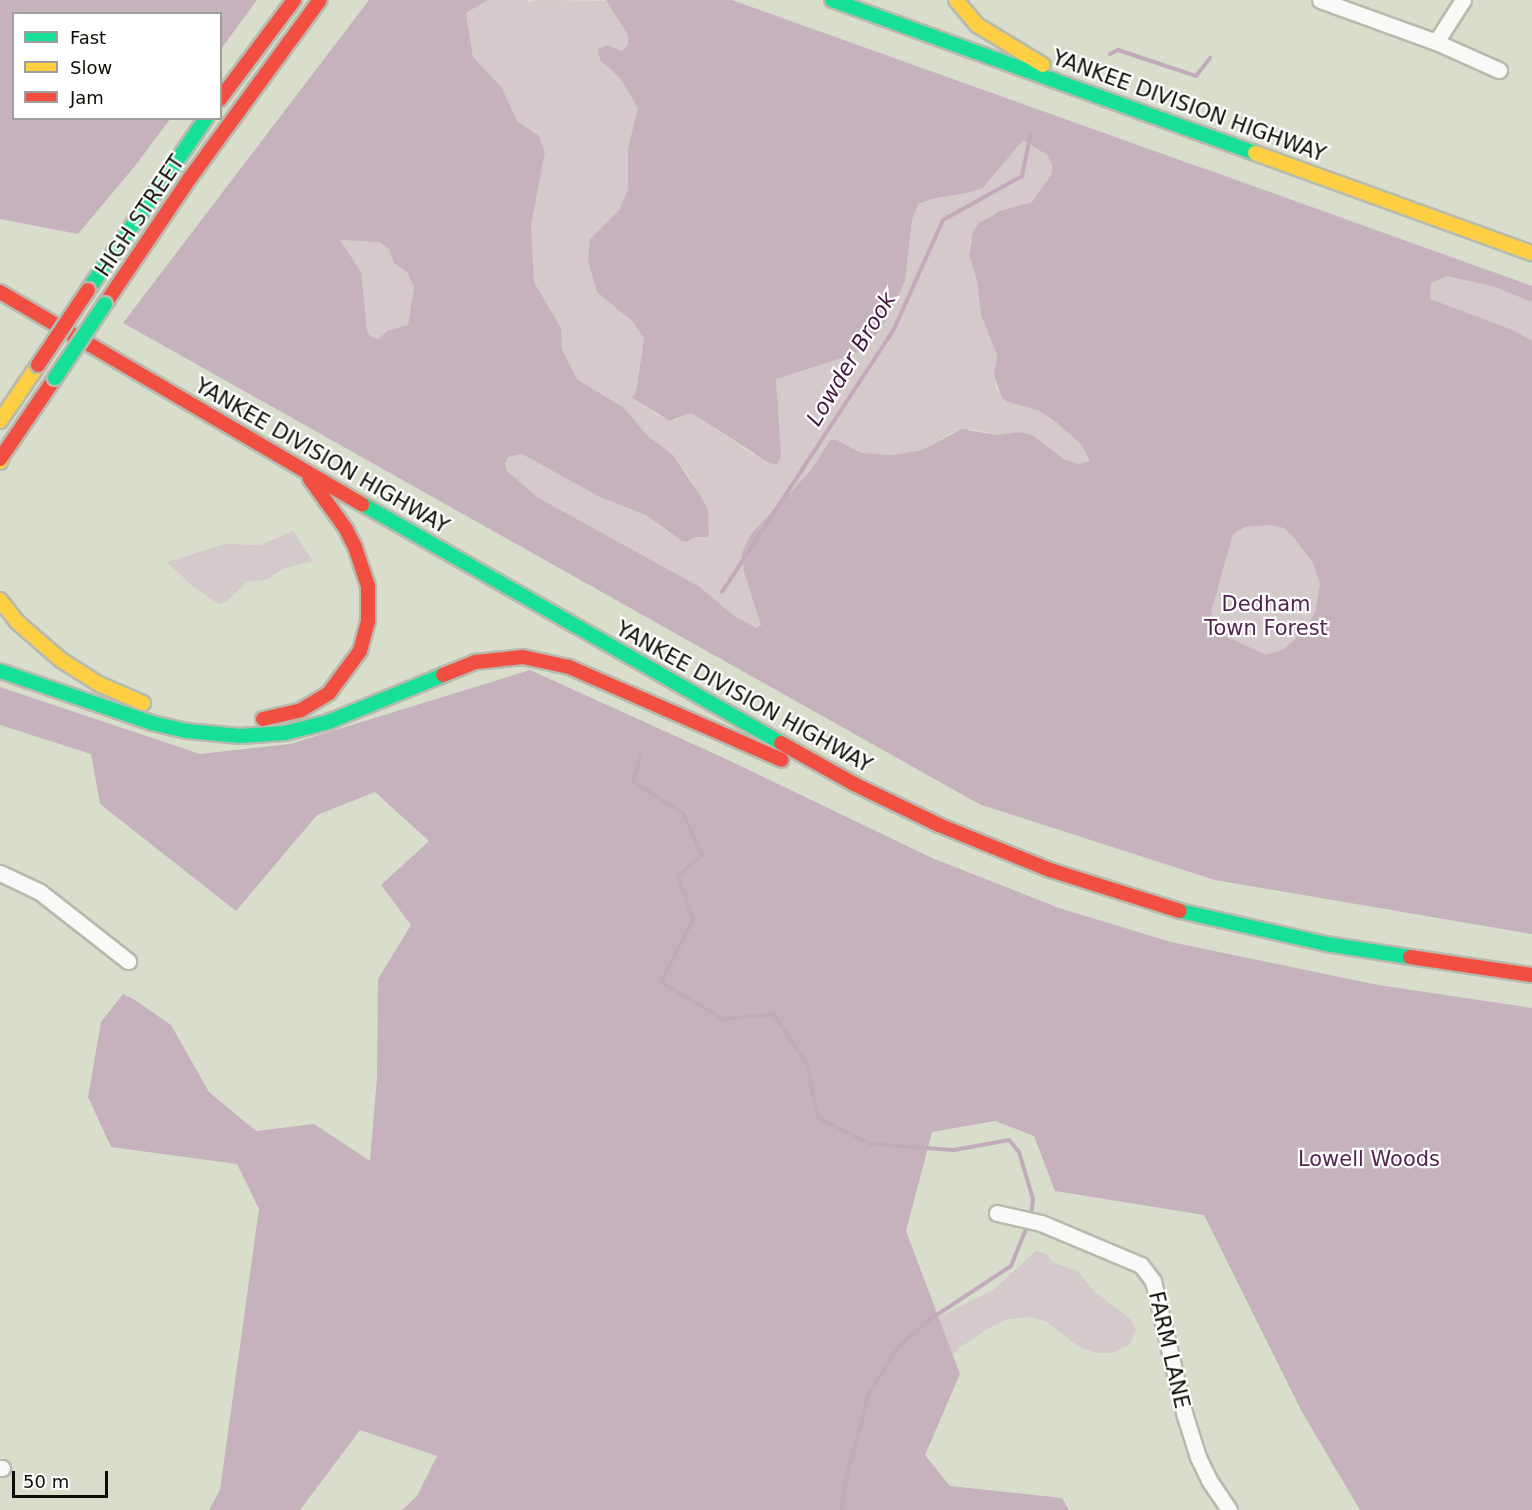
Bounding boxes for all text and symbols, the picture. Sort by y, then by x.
legend [12,12,222,120]
text: Fast [70,27,106,48]
street label: YANKEE DIVISION HIGHWAY [1049,45,1329,167]
text: Slow [70,57,112,78]
text: Jam [70,87,104,108]
street label: HIGH STREET [90,151,190,281]
water label: Lowder Brook [801,287,901,431]
street label: YANKEE DIVISION HIGHWAY [191,373,453,539]
park label: Dedham Town Forest [1204,591,1328,641]
street label: YANKEE DIVISION HIGHWAY [612,616,876,778]
park label: Lowell Woods [1298,1146,1440,1172]
street label: FARM LANE [1143,1289,1195,1411]
scale bar [15,1459,111,1497]
text: 50 m [23,1471,69,1492]

